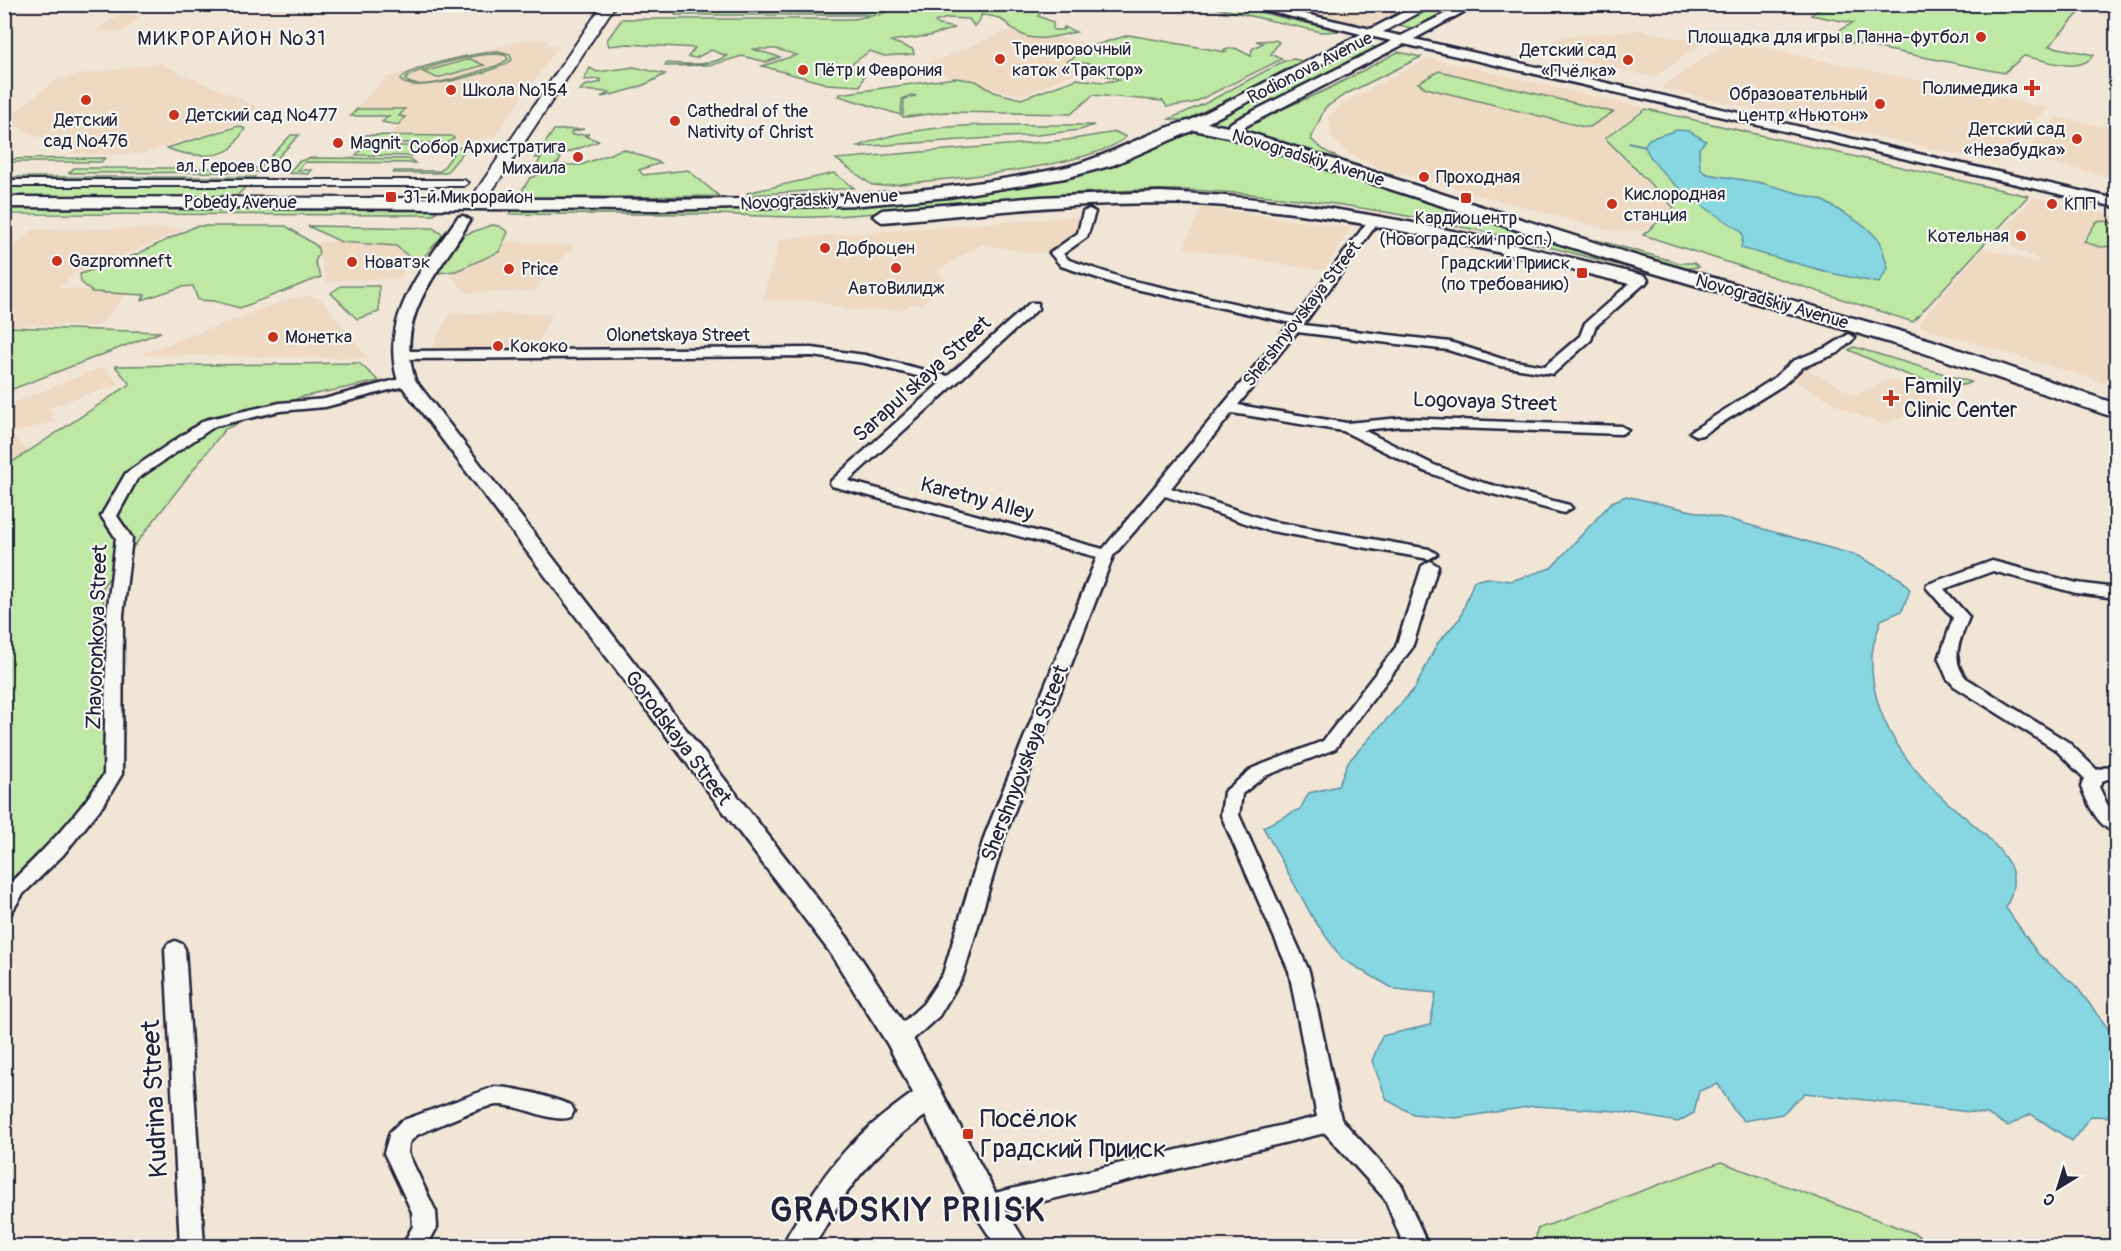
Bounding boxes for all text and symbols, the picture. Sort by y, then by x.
district label: МИКРОРАЙОН №31 [137,26,327,51]
street label: Rodionova Avenue [1244,26,1377,109]
place label: Площадка для игры в Панна-футбол [1688,26,1969,49]
marker: Площадка для игры в Панна-футбол [1974,30,1988,44]
place label: Тренировочный каток «Трактор» [1012,38,1143,82]
place label: Детский сад «Пчёлка» [1519,39,1616,83]
marker: Тренировочный каток «Трактор» [993,52,1007,66]
marker: Детский сад «Пчёлка» [1621,53,1635,67]
place label: Пётр и Феврония [815,59,942,82]
marker: Пётр и Феврония [796,63,810,77]
place label: Полимедика [1923,77,2018,100]
place label: Школа №154 [463,79,568,102]
marker: Полимедика [2023,79,2041,97]
marker: Школа №154 [444,83,458,97]
place label: Образовательный центр «Ньютон» [1729,83,1868,127]
marker: Детский сад №476 [79,93,93,107]
marker: Образовательный центр «Ньютон» [1873,97,1887,111]
place label: Cathedral of the Nativity of Christ [687,100,814,144]
place label: Детский сад №477 [185,104,338,127]
marker: Детский сад №477 [167,108,181,122]
place label: Детский сад №476 [44,109,128,153]
marker: Cathedral of the Nativity of Christ [668,114,682,128]
place label: Детский сад «Незабудка» [1964,118,2065,162]
street label: Novogradskiy Avenue [1229,124,1387,192]
place label: Magnit [350,132,402,155]
marker: Детский сад «Незабудка» [2070,132,2084,146]
marker: Magnit [331,136,345,150]
place label: Собор Архистратига Михаила [409,136,566,180]
marker: Собор Архистратига Михаила [571,150,585,164]
street label: ал. Героев СВО [176,155,292,178]
place label: Проходная [1436,166,1520,189]
marker: Проходная [1417,170,1431,184]
place label: Кислородная станция [1624,183,1725,227]
street label: Novogradskiy Avenue [740,184,899,216]
place label: 31-й Микрорайон [403,186,533,209]
marker: 31-й Микрорайон [384,190,398,204]
street label: Pobedy Avenue [183,191,297,214]
marker: Кардиоцентр (Новоградский просп.) [1459,191,1473,205]
place label: КПП [2064,193,2096,216]
marker: Кислородная станция [1605,197,1619,211]
marker: КПП [2045,197,2059,211]
place label: Кардиоцентр (Новоградский просп.) [1379,207,1553,251]
place label: Котельная [1928,225,2009,248]
marker: Котельная [2014,229,2028,243]
street label: Shershnyovskaya Street [1238,236,1367,391]
place label: Доброцен [836,237,915,260]
marker: Доброцен [818,241,832,255]
place label: Gazpromneft [69,250,173,273]
place label: Новатэк [364,251,430,274]
place label: Градский Прииск (по требованию) [1441,252,1570,296]
marker: Gazpromneft [50,254,64,268]
marker: Новатэк [345,255,359,269]
place label: Price [521,258,558,281]
marker: АвтоВилидж [889,261,903,275]
marker: Price [502,262,516,276]
marker: Градский Прииск (по требованию) [1575,266,1589,280]
street label: Novogradskiy Avenue [1693,269,1851,335]
place label: АвтоВилидж [847,277,945,300]
street label: Sarapul'skaya Street [847,309,997,448]
street label: Olonetskaya Street [606,324,751,347]
place label: Монетка [285,326,352,349]
marker: Монетка [266,330,280,344]
place label: Кококо [510,335,568,358]
marker: Кококо [491,339,505,353]
place label: Family Clinic Center [1904,373,2018,424]
street label: Logovaya Street [1412,386,1558,418]
marker: Family Clinic Center [1882,389,1900,407]
street label: Karetny Alley [917,471,1037,527]
street label: Zhavoronkova Street [80,543,114,730]
street label: Shershnyovskaya Street [975,660,1075,865]
street label: Gorodskaya Street [618,665,738,811]
street label: Kudrina Street [135,1019,175,1179]
place label: Посёлок Градский Прииск [980,1103,1166,1165]
marker: Посёлок Градский Прииск [961,1127,975,1141]
north arrow [2028,1158,2088,1218]
text: С [2039,1188,2059,1210]
district label: GRADSKIY PRIISK [770,1190,1046,1231]

